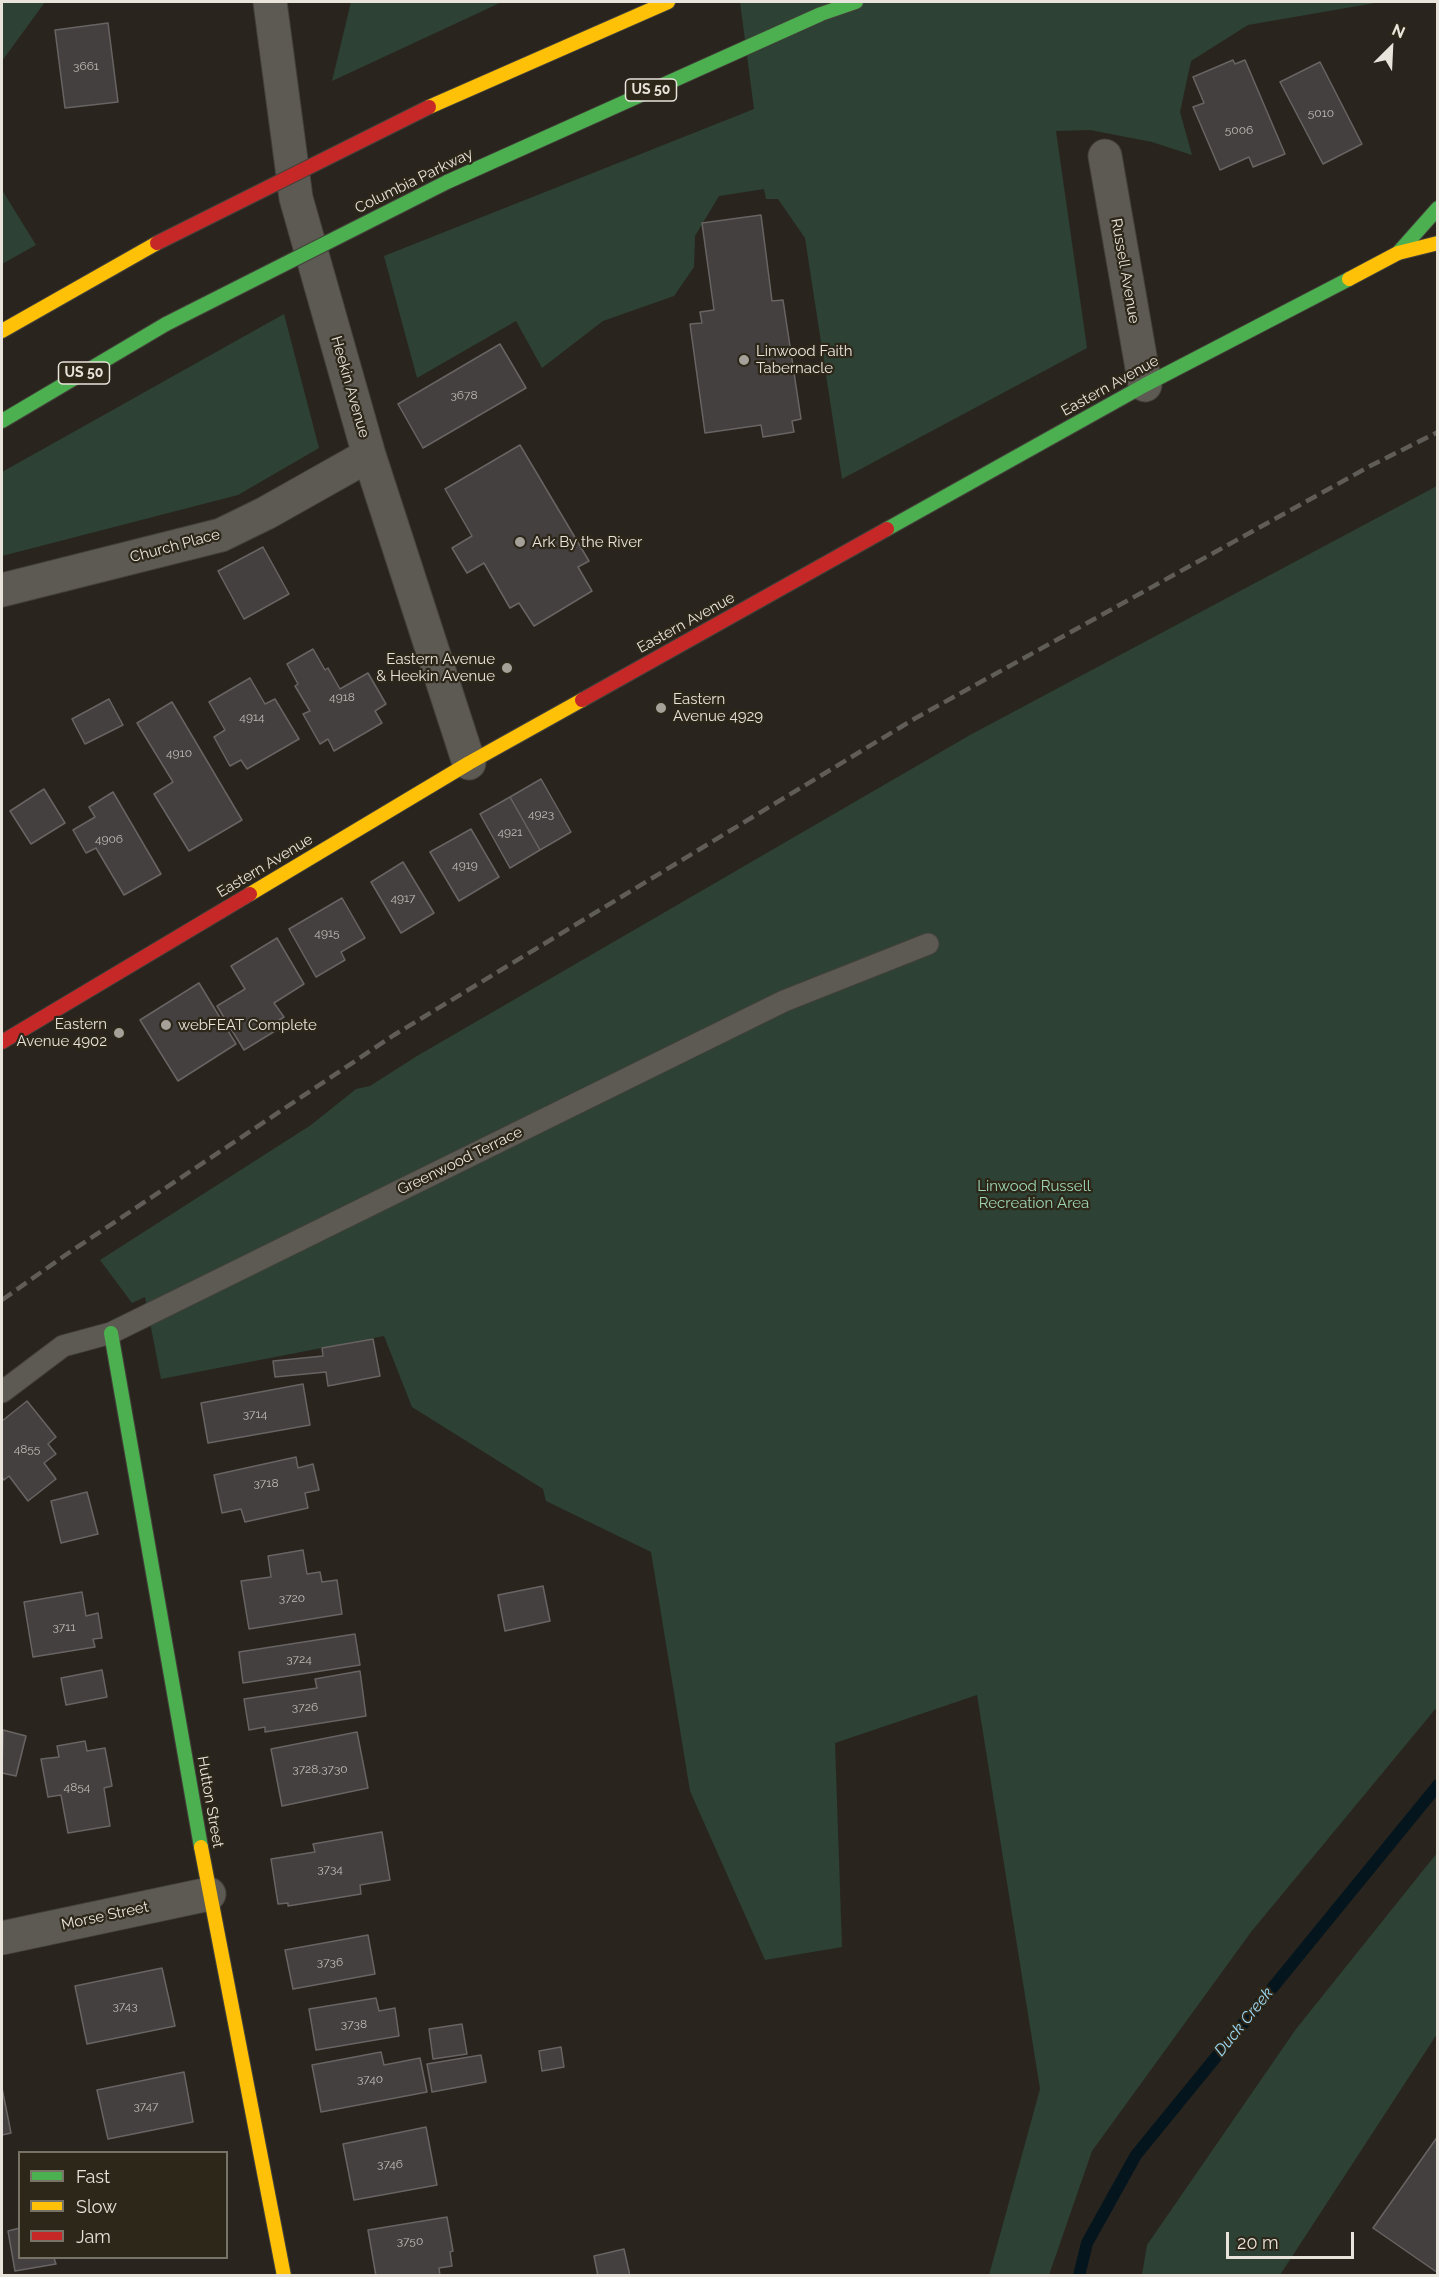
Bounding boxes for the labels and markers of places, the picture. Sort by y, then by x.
place label: Linwood Faith Tabernacle [756,342,853,377]
marker: Linwood Faith Tabernacle [737,353,751,367]
place label: Ark By the River [532,533,642,551]
marker: Ark By the River [513,535,527,549]
place label: Eastern Avenue & Heekin Avenue [376,650,495,685]
marker: Eastern Avenue & Heekin Avenue [500,661,514,675]
place label: Eastern Avenue 4929 [673,690,763,725]
marker: Eastern Avenue 4929 [654,701,668,715]
place label: Eastern Avenue 4902 [17,1015,107,1050]
place label: webFEAT Complete [178,1016,317,1034]
marker: webFEAT Complete [159,1018,173,1032]
marker: Eastern Avenue 4902 [112,1026,126,1040]

